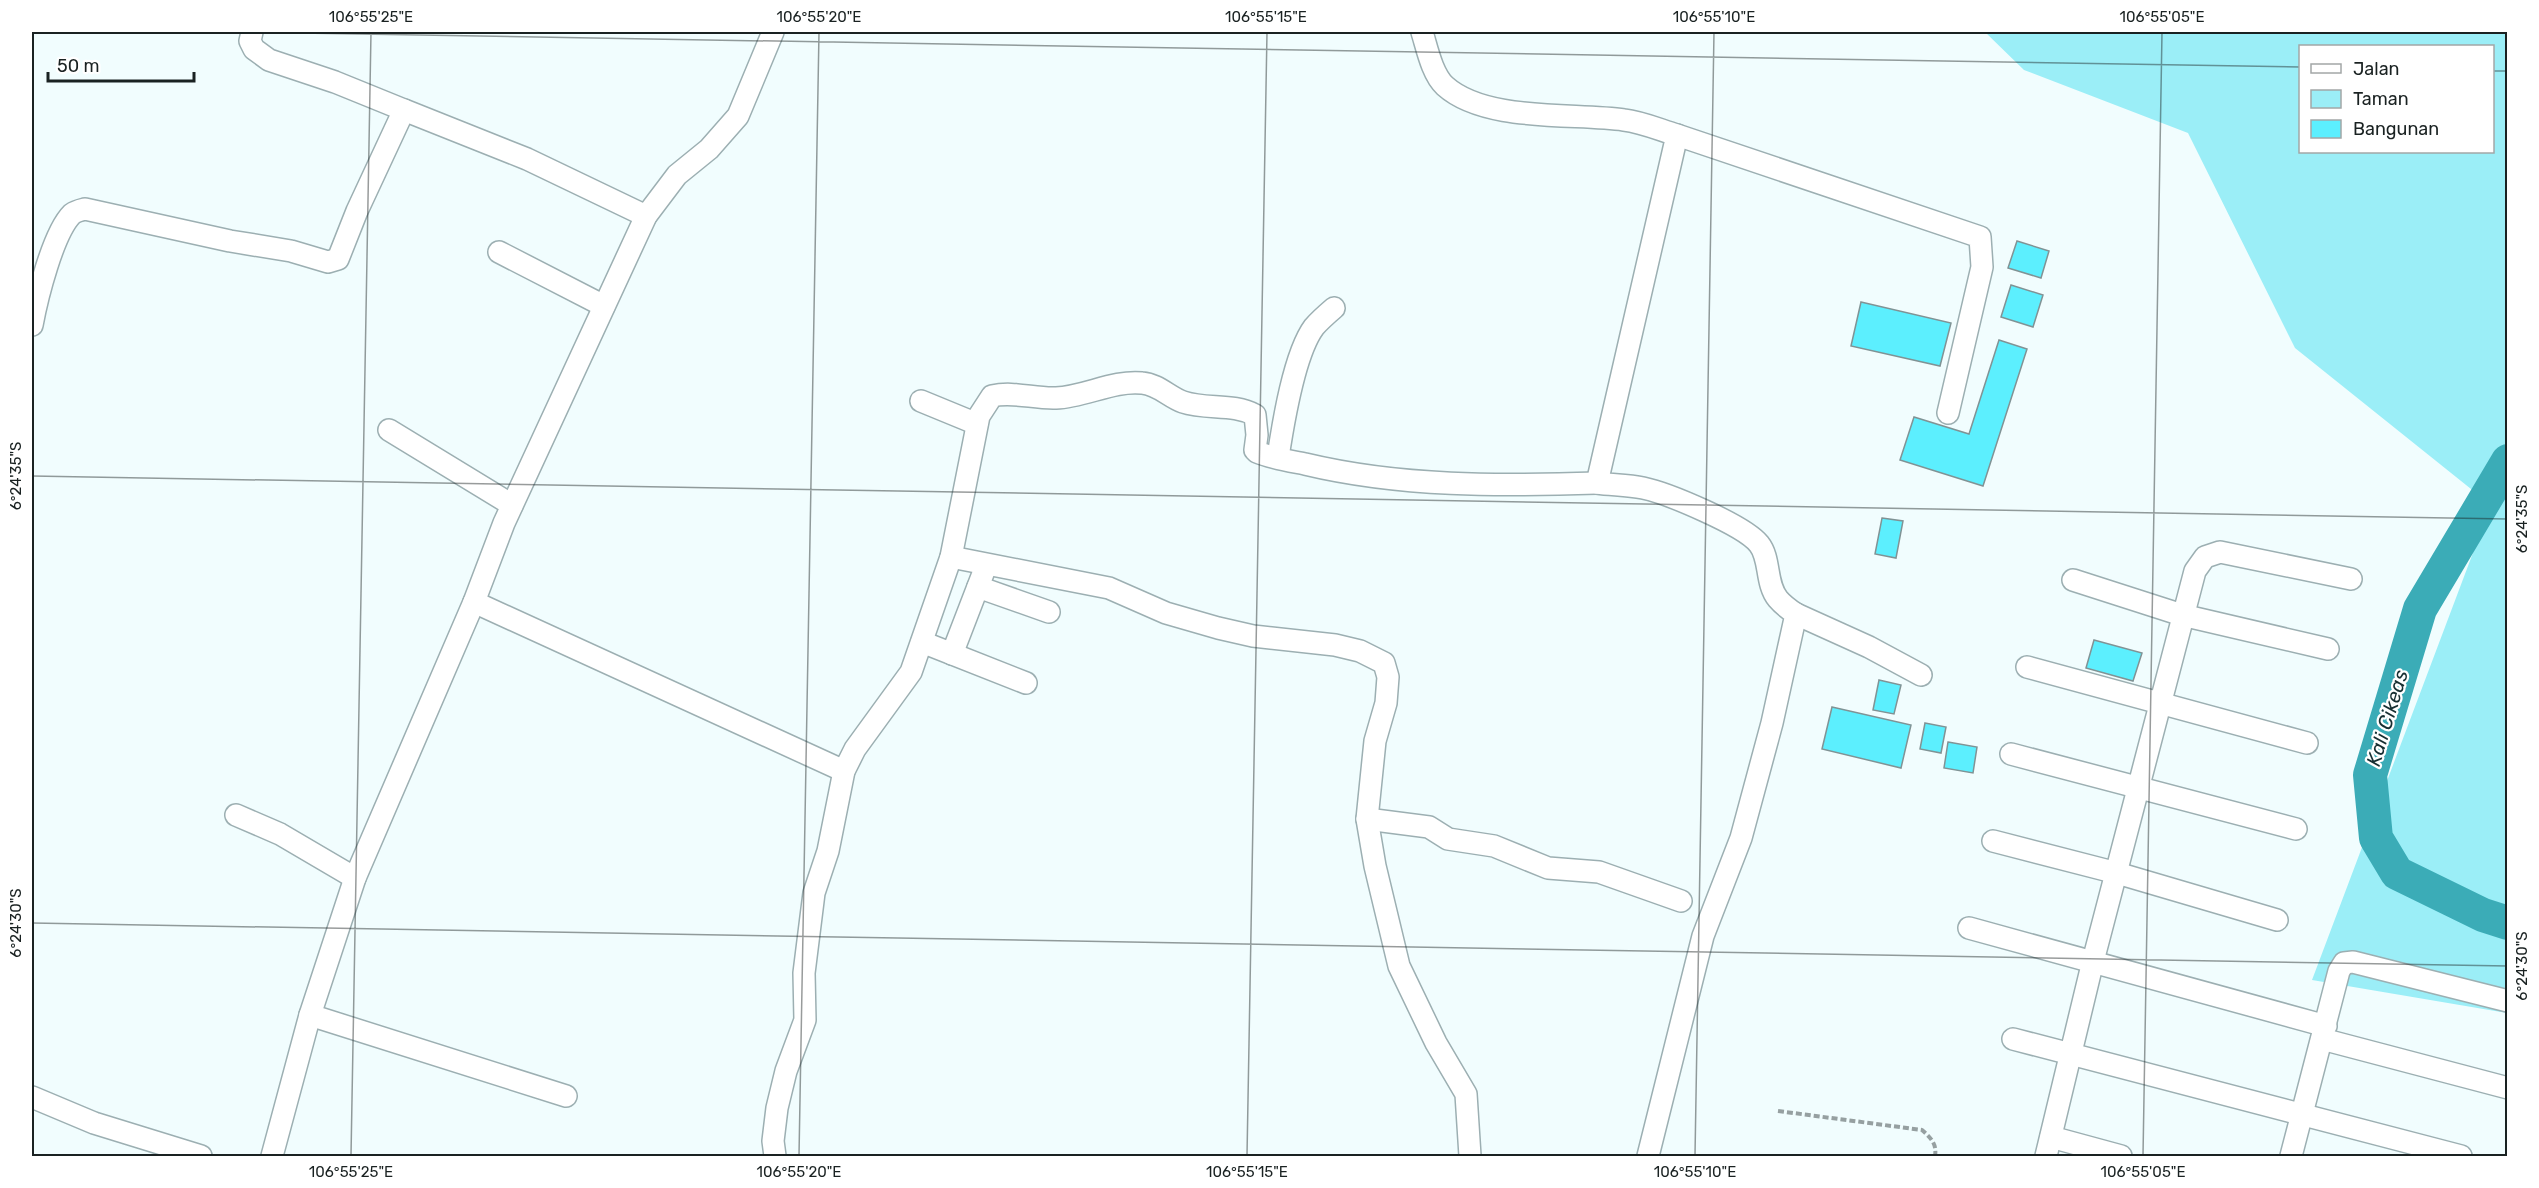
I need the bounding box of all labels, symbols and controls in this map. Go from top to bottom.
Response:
text: 106°55'25"E [329,8,413,26]
text: 106°55'20"E [777,8,861,26]
text: 106°55'15"E [1225,8,1307,26]
text: 106°55'10"E [1673,8,1755,26]
text: 106°55'05"E [2119,8,2205,26]
scale bar [48,45,194,83]
legend [2299,45,2494,153]
text: 50 m [57,55,100,77]
text: Jalan [2353,58,2400,80]
text: Taman [2353,88,2409,110]
text: Bangunan [2353,118,2439,140]
text: 6°24'35"S [7,442,25,510]
text: 6°24'35"S [2513,485,2531,553]
water label: Kali Cikeas [2361,667,2413,769]
text: 6°24'30"S [7,888,25,958]
text: 6°24'30"S [2513,931,2531,1001]
text: 106°55'25"E [309,1163,393,1181]
text: 106°55'20"E [757,1163,841,1181]
text: 106°55'15"E [1206,1163,1288,1181]
text: 106°55'10"E [1654,1163,1736,1181]
text: 106°55'05"E [2100,1163,2186,1181]

